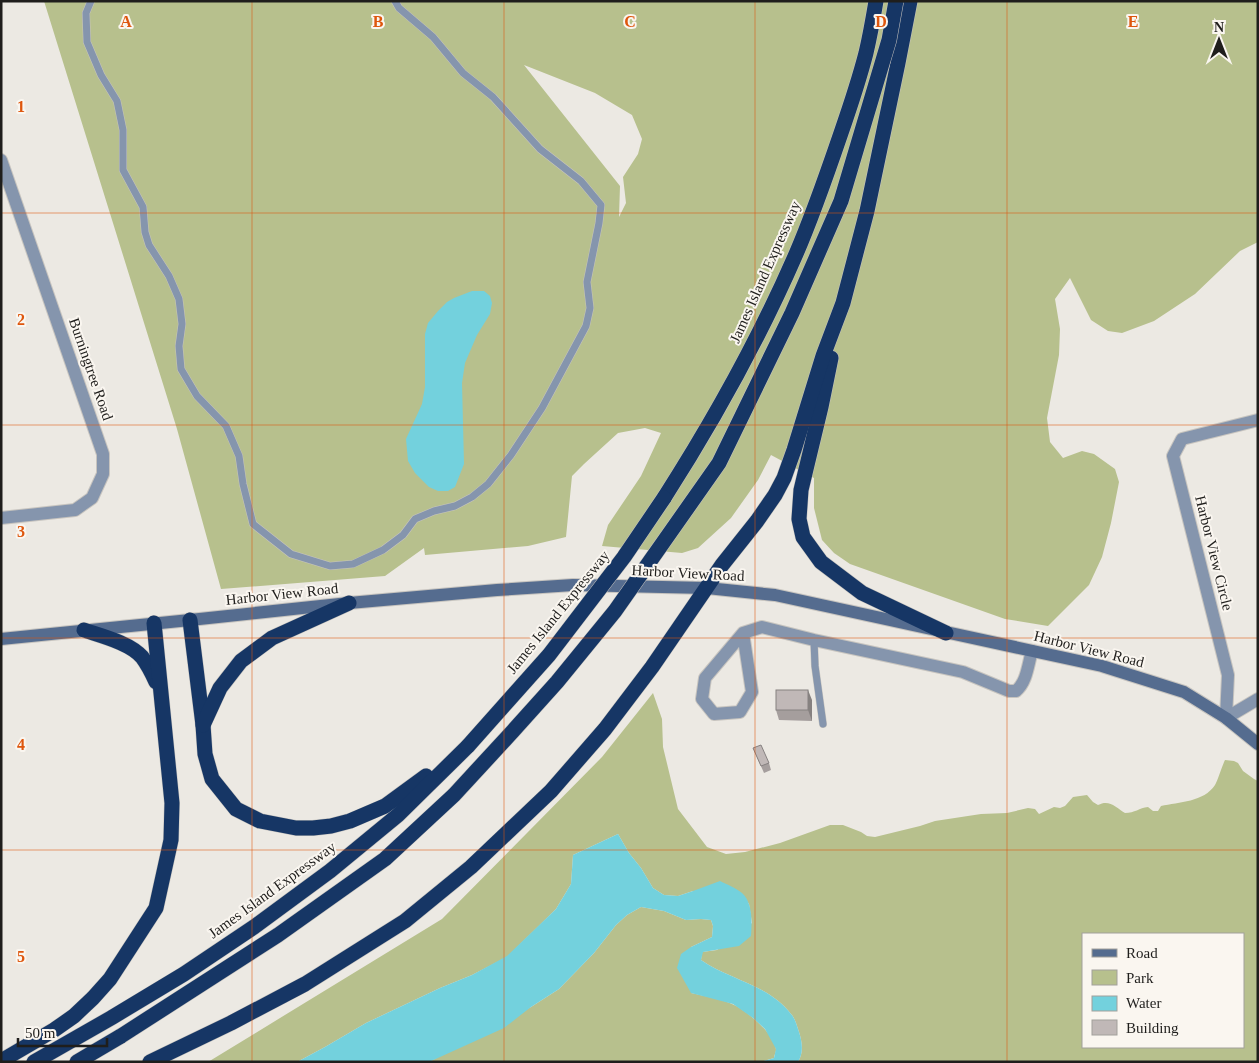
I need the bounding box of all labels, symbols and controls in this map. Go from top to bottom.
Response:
text: A [120,13,132,30]
text: B [373,13,384,30]
text: C [624,13,636,30]
text: D [875,13,887,30]
text: E [1128,13,1138,30]
north arrow [1194,15,1244,65]
text: N [1214,20,1224,35]
text: 1 [17,98,25,115]
street label: James Island Expressway [727,198,804,345]
text: 2 [17,311,25,328]
street label: Burningtree Road [66,316,116,423]
street label: Harbor View Circle [1192,494,1236,612]
text: 3 [17,523,25,540]
street label: James Island Expressway [504,547,613,677]
street label: Harbor View Road [631,562,745,584]
street label: Harbor View Road [225,580,340,608]
street label: Harbor View Road [1032,628,1146,671]
text: 4 [17,736,25,753]
street label: James Island Expressway [205,838,339,942]
legend [1082,933,1244,1048]
text: Road [1126,945,1158,961]
text: 5 [17,948,25,965]
text: Park [1126,970,1154,986]
text: Water [1126,995,1161,1011]
scale bar [18,1016,106,1048]
text: Building [1126,1020,1179,1036]
text: 50 m [25,1025,56,1041]

